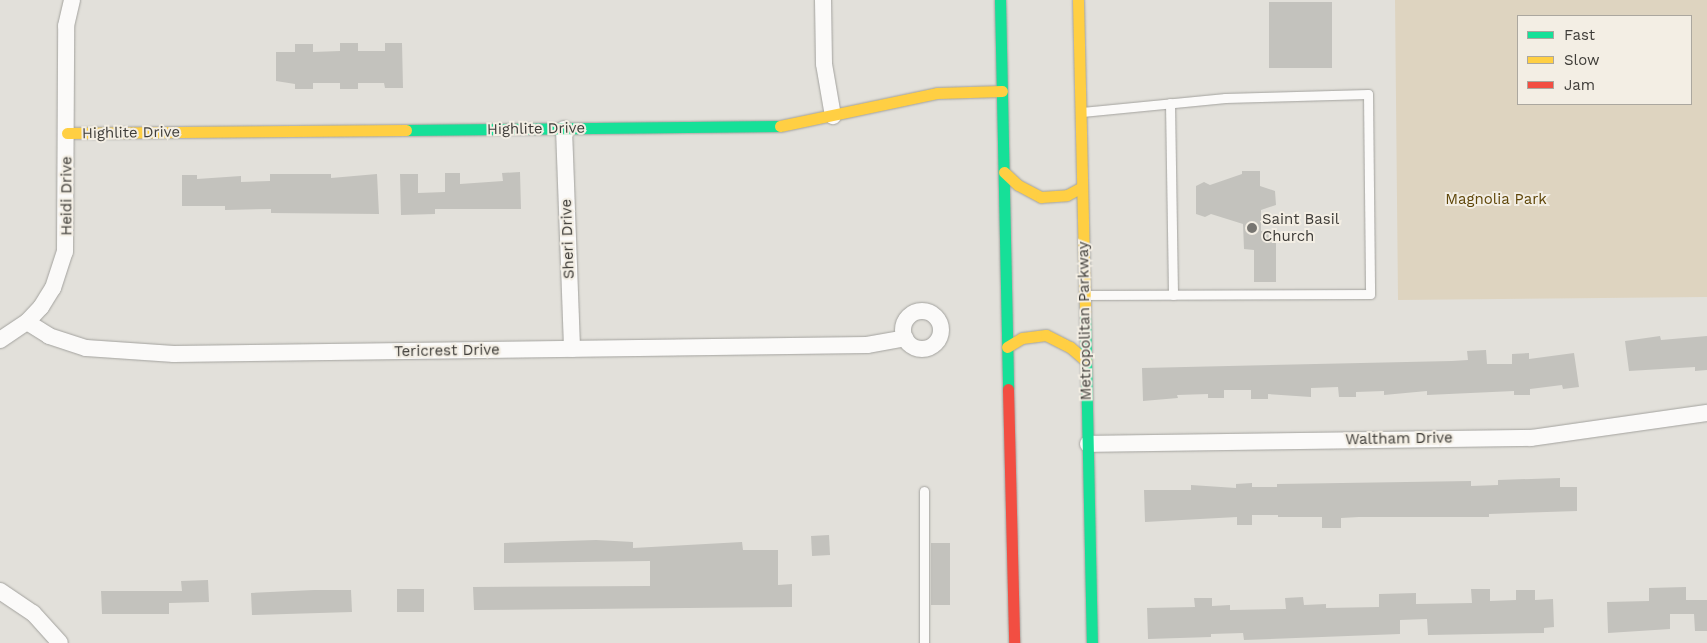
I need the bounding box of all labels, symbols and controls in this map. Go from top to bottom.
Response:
legend [1517,15,1692,105]
text: Fast [1564,26,1595,44]
text: Slow [1564,51,1600,69]
text: Jam [1564,76,1595,94]
street label: Highlite Drive [487,119,585,139]
street label: Highlite Drive [82,123,180,143]
street label: Heidi Drive [58,156,76,236]
park label: Magnolia Park [1445,191,1547,209]
street label: Sheri Drive [558,199,578,279]
place label: Saint Basil Church [1262,210,1339,245]
marker: Saint Basil Church [1246,222,1258,234]
street label: Metropolitan Parkway [1075,241,1095,401]
street label: Tericrest Drive [394,341,500,361]
street label: Waltham Drive [1345,429,1453,449]

